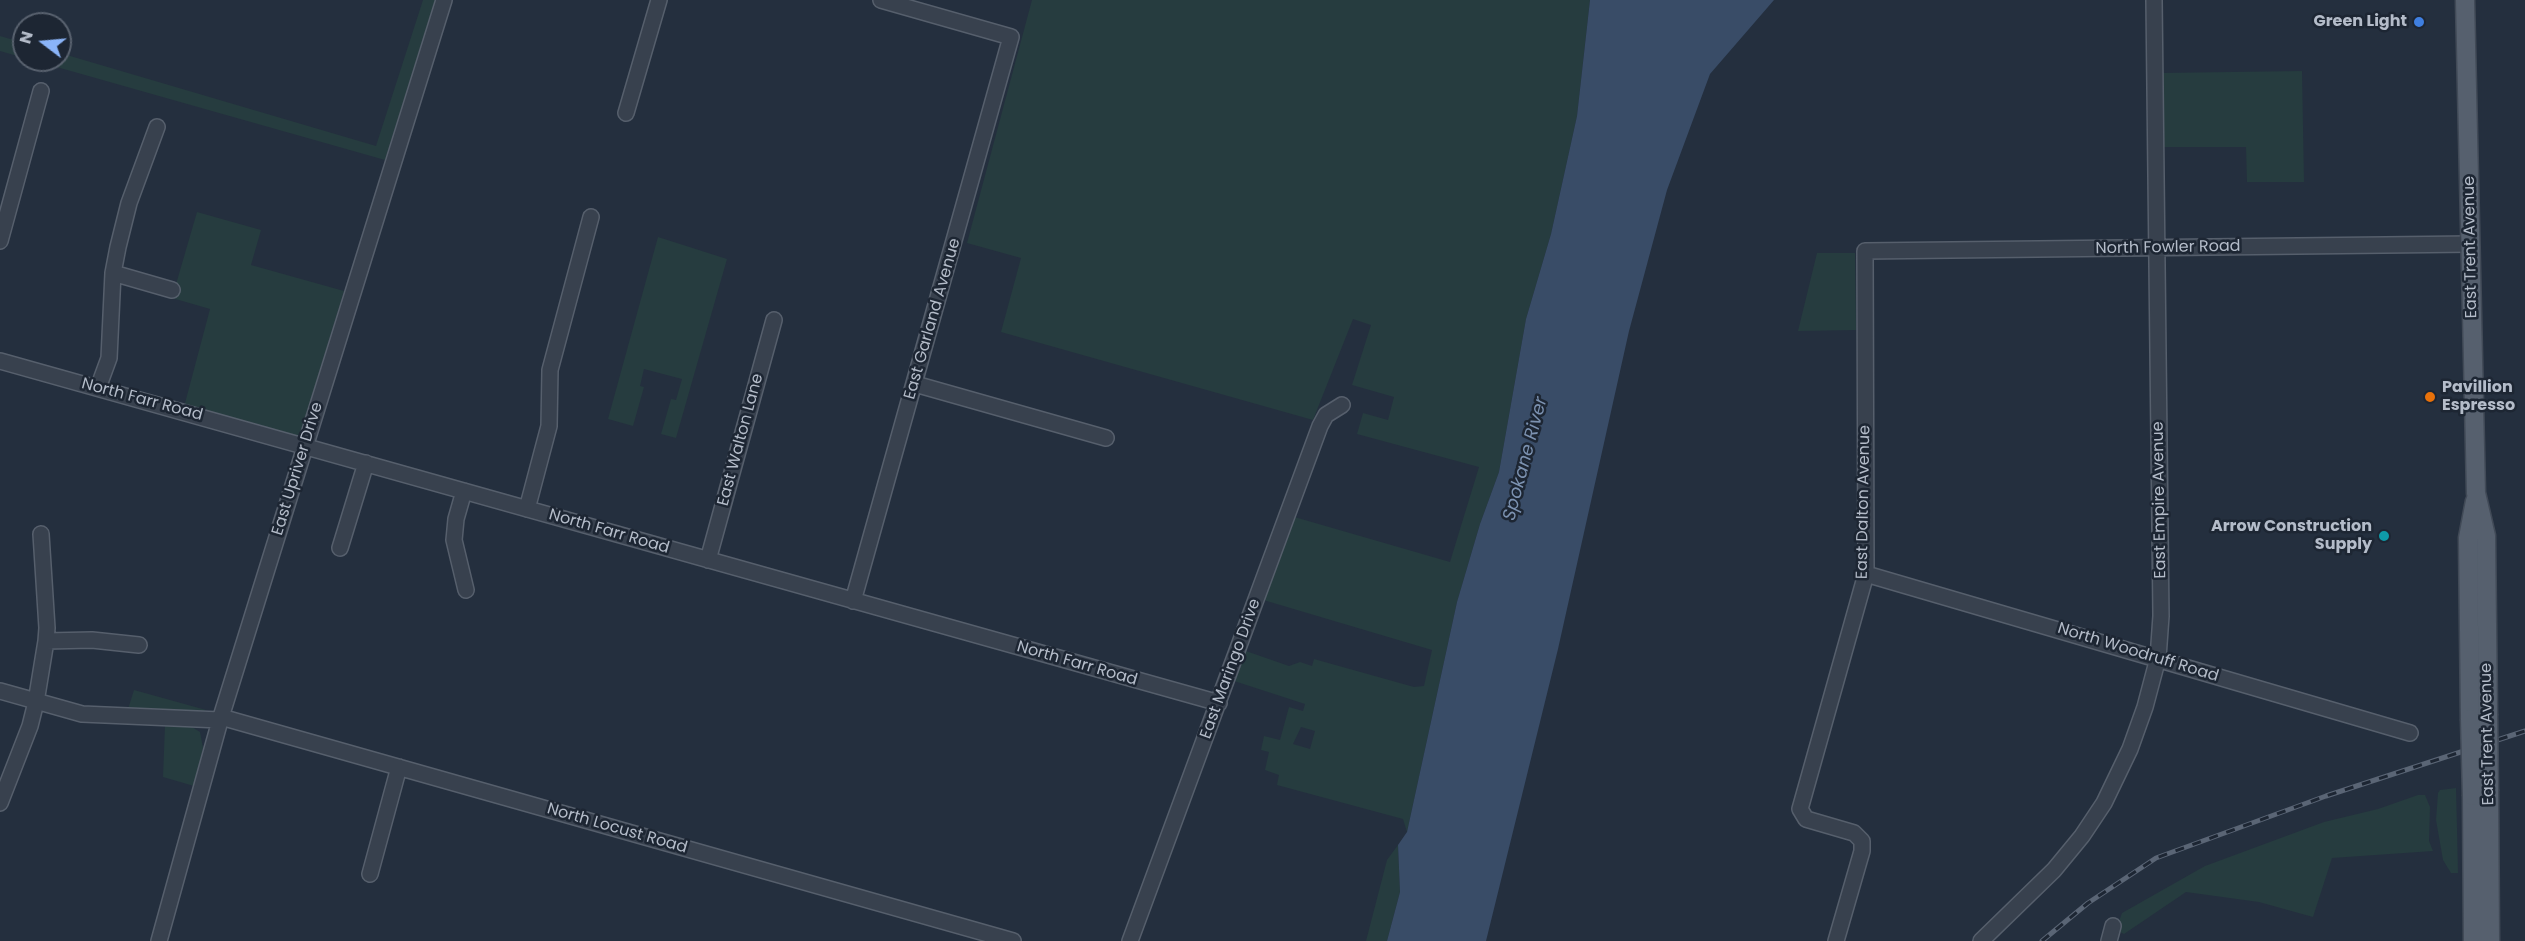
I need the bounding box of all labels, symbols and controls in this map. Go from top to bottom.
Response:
north arrow [12,12,72,72]
place label: Green Light [2314,12,2407,32]
marker: Green Light [2412,15,2426,29]
text: N [13,28,39,46]
street label: East Trent Avenue [2460,176,2482,318]
street label: East Garland Avenue [901,236,965,402]
street label: North Fowler Road [2095,237,2241,259]
street label: East Walton Lane [714,372,768,508]
street label: North Farr Road [79,375,205,425]
place label: Pavillion Espresso [2442,378,2515,416]
marker: Pavillion Espresso [2423,390,2437,404]
water label: Spokane River [1499,395,1553,523]
street label: East Upriver Drive [269,400,327,538]
street label: East Empire Avenue [2149,421,2171,579]
street label: East Dalton Avenue [1853,425,1875,579]
street label: North Farr Road [547,506,671,558]
place label: Arrow Construction Supply [2211,517,2372,555]
marker: Arrow Construction Supply [2377,529,2391,543]
street label: East Maringo Drive [1197,596,1265,742]
street label: North Woodruff Road [2055,619,2221,687]
street label: North Farr Road [1015,638,1139,690]
street label: East Trent Avenue [2477,663,2499,805]
street label: North Locust Road [545,800,689,858]

